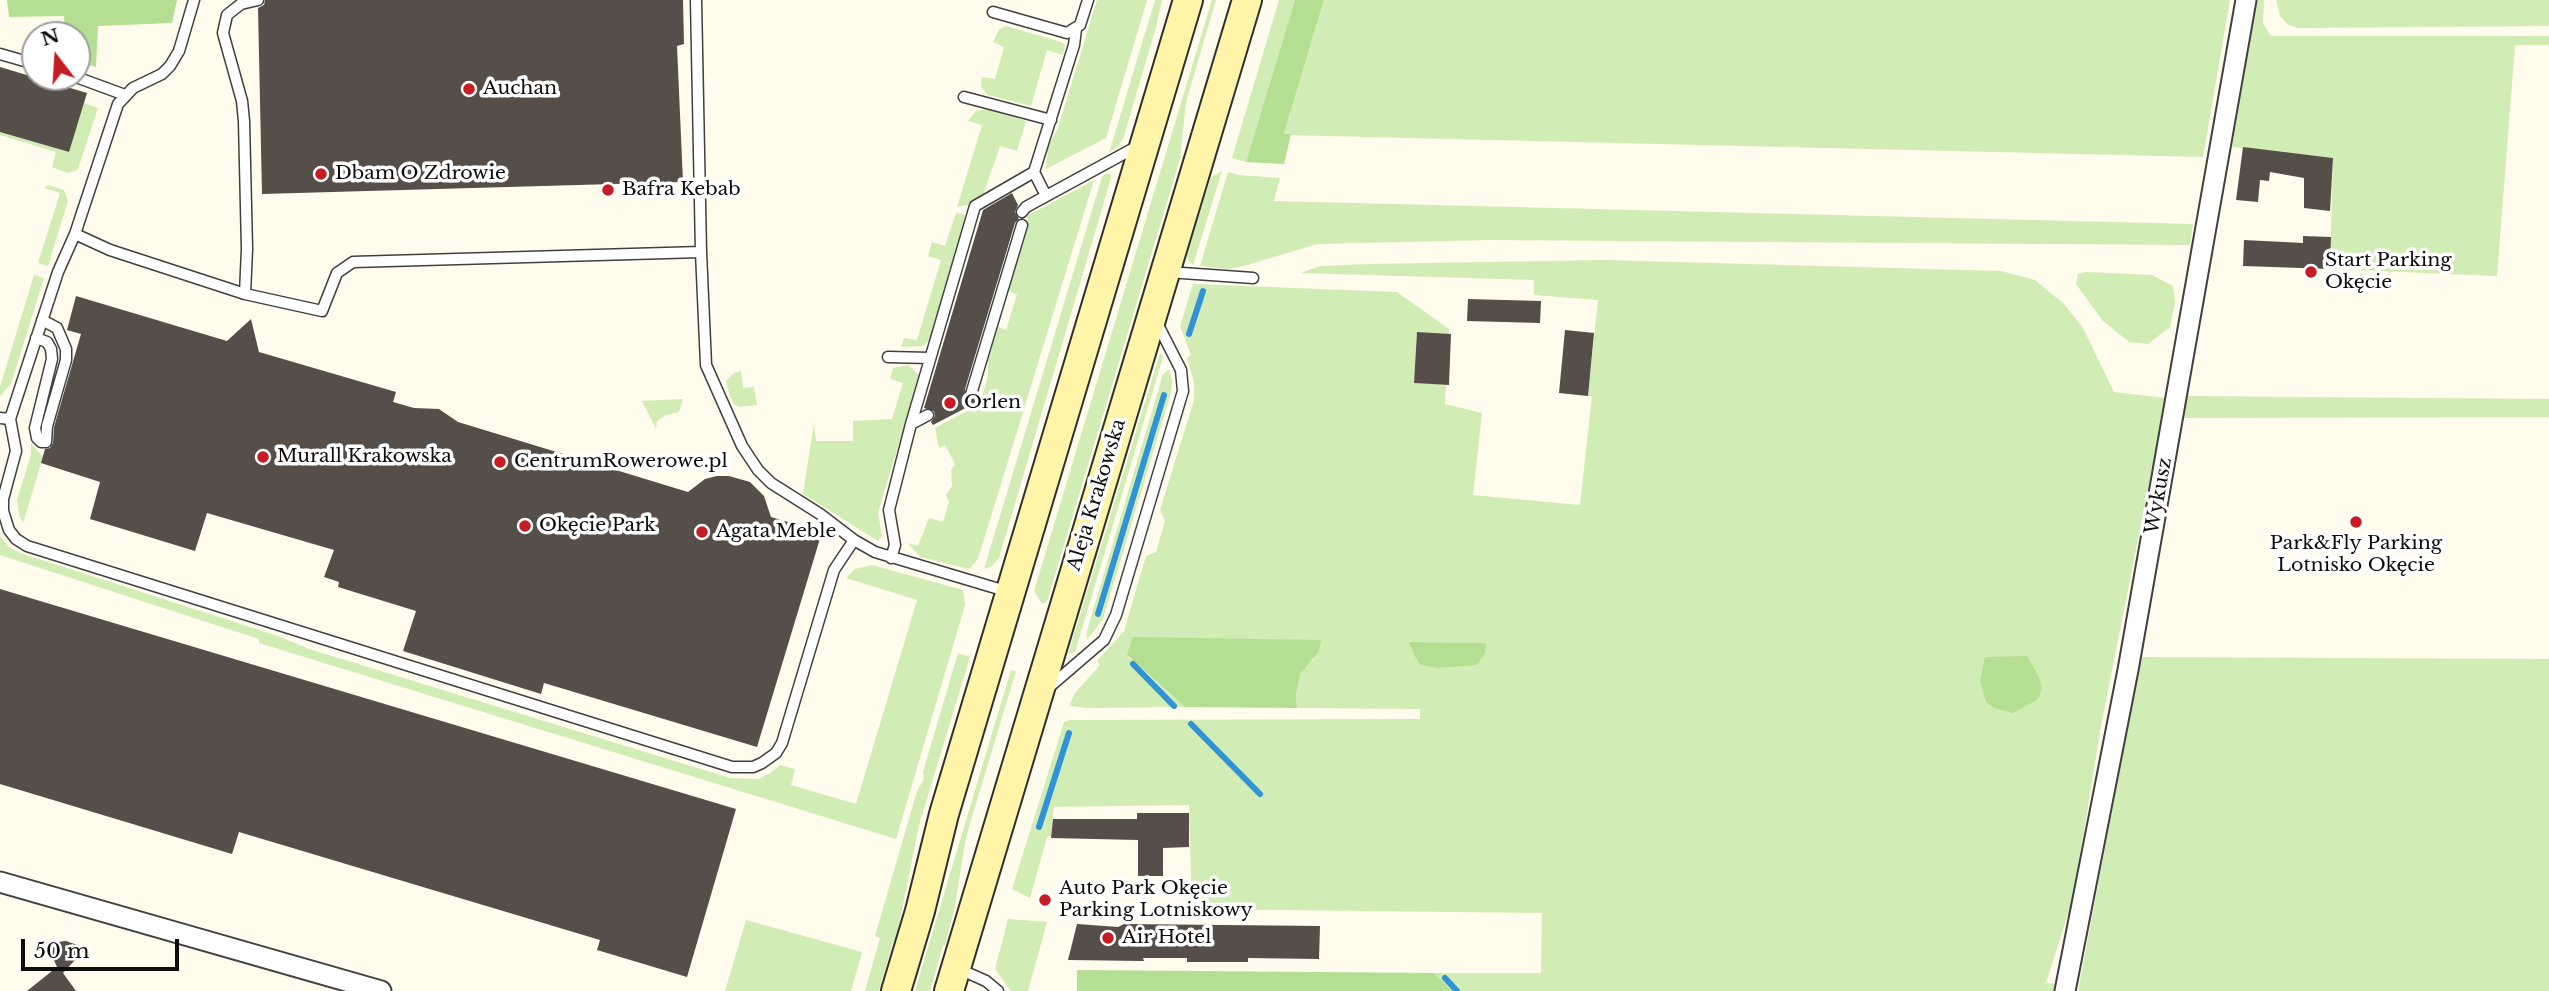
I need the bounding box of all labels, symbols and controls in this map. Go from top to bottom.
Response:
north arrow [21,21,91,91]
text: N [38,24,62,51]
place label: Auchan [483,78,557,100]
marker: Auchan [461,81,477,97]
place label: Dbam O Zdrowie [335,163,506,185]
marker: Dbam O Zdrowie [313,166,329,182]
place label: Bafra Kebab [622,179,741,201]
marker: Bafra Kebab [600,182,616,198]
place label: Start Parking Okęcie [2325,250,2452,294]
marker: Start Parking Okęcie [2303,264,2319,280]
place label: Orlen [964,392,1021,414]
marker: Orlen [942,395,958,411]
street label: Aleja Krakowska [1063,416,1131,574]
place label: Murall Krakowska [277,446,452,468]
marker: Murall Krakowska [255,449,271,465]
place label: CentrumRowerowe.pl [514,451,728,473]
marker: CentrumRowerowe.pl [492,454,508,470]
street label: Wykusz [2141,456,2177,536]
marker: Park&Fly Parking Lotnisko Okęcie [2348,514,2364,530]
place label: Okęcie Park [539,515,656,537]
marker: Okęcie Park [517,518,533,534]
place label: Agata Meble [716,521,836,543]
marker: Agata Meble [694,524,710,540]
place label: Park&Fly Parking Lotnisko Okęcie [2270,533,2442,577]
place label: Auto Park Okęcie Parking Lotniskowy [1059,878,1253,922]
marker: Auto Park Okęcie Parking Lotniskowy [1037,892,1053,908]
scale bar [24,925,182,969]
place label: Air Hotel [1122,927,1211,949]
marker: Air Hotel [1100,930,1116,946]
text: 50 m [34,938,89,964]

